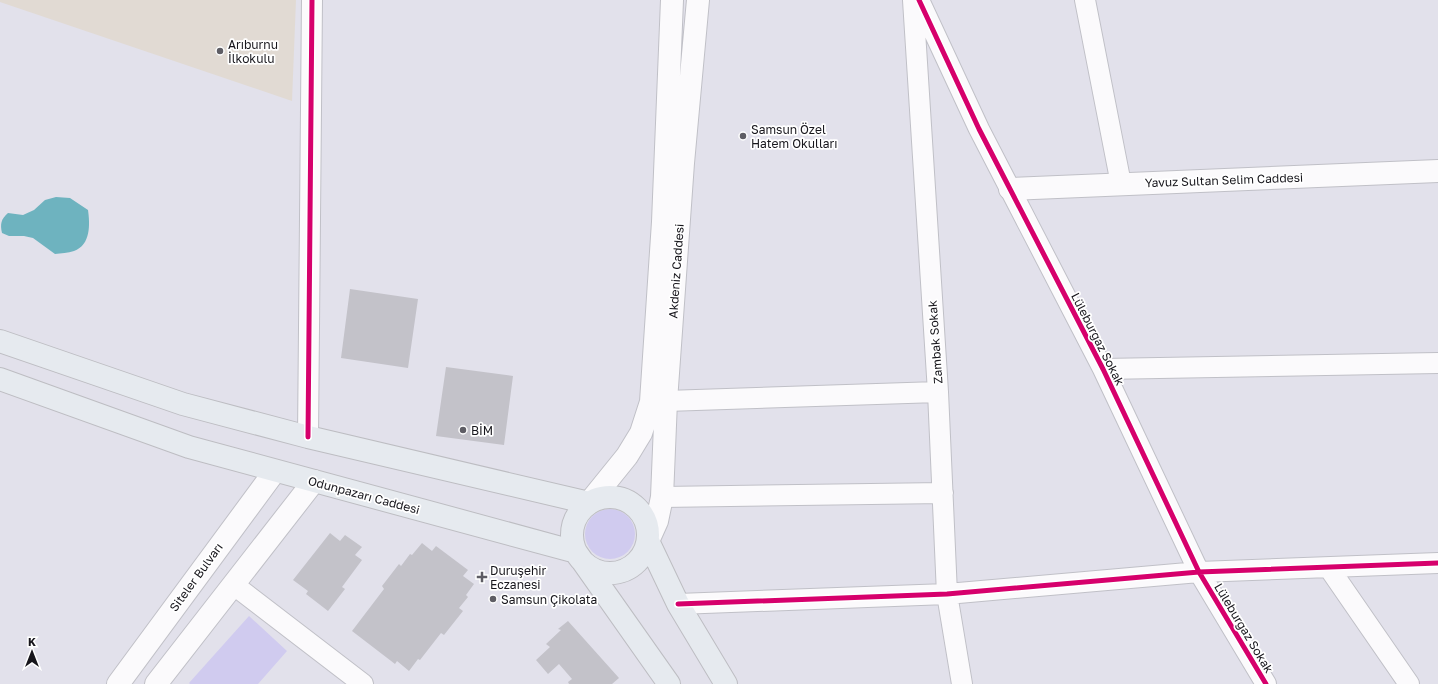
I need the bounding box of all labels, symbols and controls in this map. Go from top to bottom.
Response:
place label: Arıburnu İlkokulu [228,37,278,66]
marker: Arıburnu İlkokulu [215,46,225,56]
place label: Samsun Özel Hatem Okulları [751,122,837,151]
marker: Samsun Özel Hatem Okulları [738,131,748,141]
street label: Yavuz Sultan Selim Caddesi [1145,170,1303,190]
street label: Akdeniz Caddesi [665,223,687,319]
street label: Lüleburgaz Sokak [1068,290,1128,388]
street label: Zambak Sokak [925,300,945,384]
place label: BİM [471,423,493,438]
marker: BİM [458,425,468,435]
street label: Odunpazarı Caddesi [306,473,422,517]
street label: Siteler Bulvarı [166,540,226,614]
place label: Duruşehir Eczanesi [490,563,547,592]
marker: Duruşehir Eczanesi [477,572,487,582]
street label: Lüleburgaz Sokak [1211,580,1277,676]
place label: Samsun Çikolata [501,592,597,607]
marker: Samsun Çikolata [488,594,498,604]
north arrow [12,632,52,672]
text: K [28,635,36,648]

